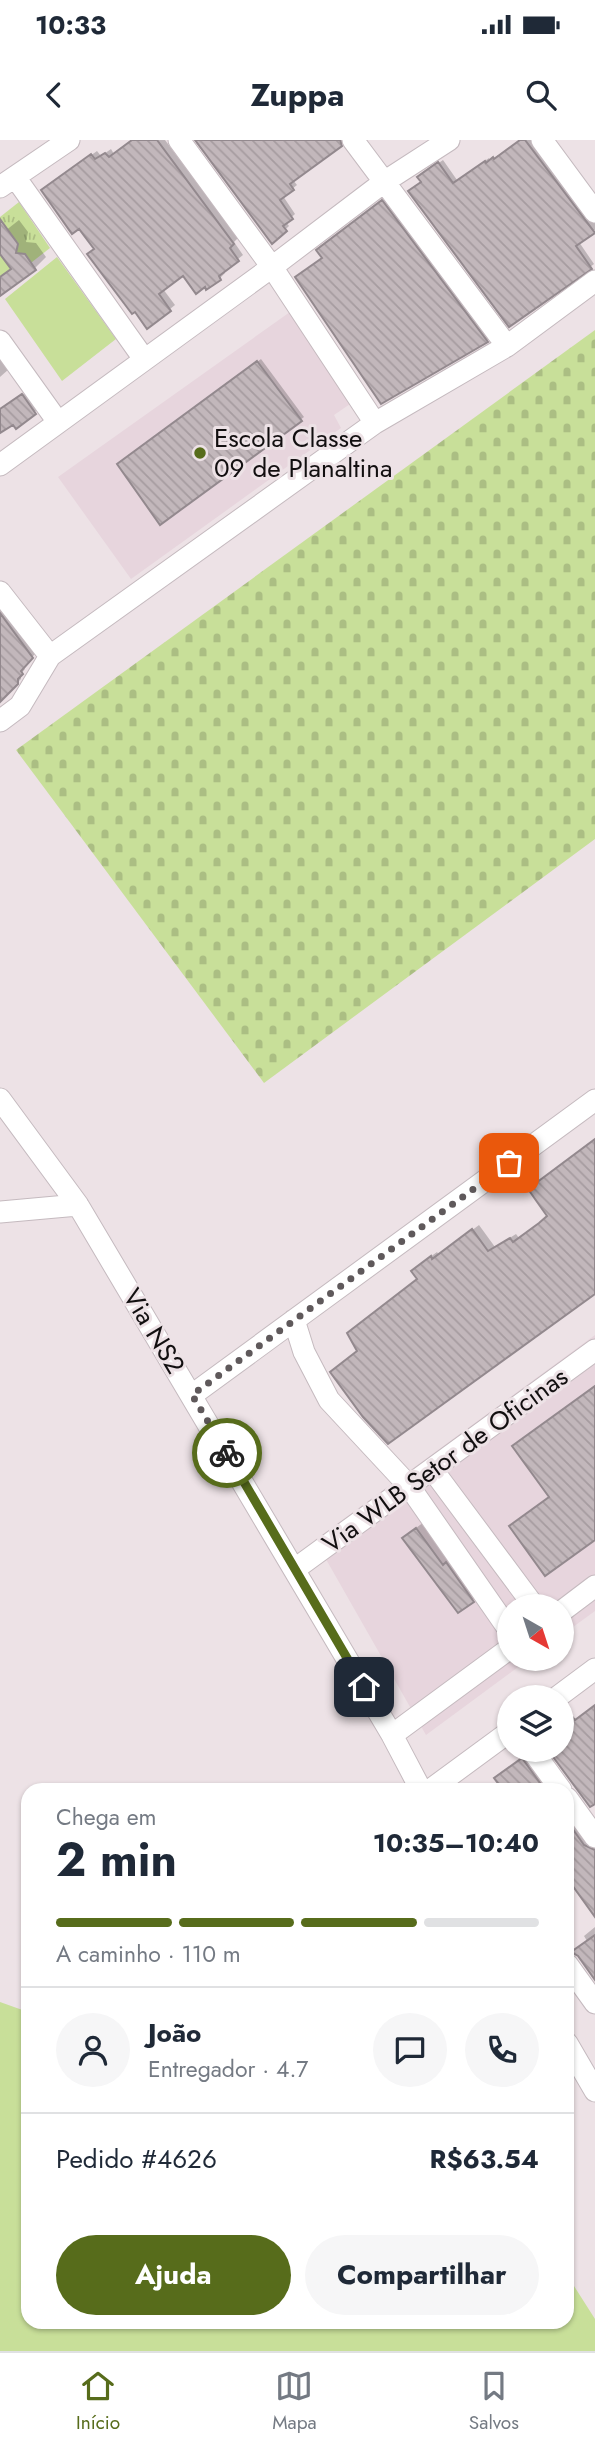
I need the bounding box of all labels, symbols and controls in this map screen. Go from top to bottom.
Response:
text: 10:33 [35,6,106,44]
text: Zuppa [250,72,345,118]
icon: back [35,76,73,114]
icon: search [522,76,560,114]
place label: Escola Classe 09 de Planaltina [214,419,392,487]
marker: Escola Classe 09 de Planaltina [192,445,208,461]
pin [479,1133,539,1193]
icon: bag [490,1144,528,1182]
street label: Via NS2 [114,1281,194,1381]
street label: Via WLB Setor de Oficinas [314,1358,576,1562]
courier [192,1418,262,1488]
icon: bike [208,1434,246,1472]
north arrow [497,1594,574,1671]
map controls [497,1594,574,1762]
pin [334,1657,394,1717]
icon: home [345,1668,383,1706]
button: layers [497,1685,574,1762]
text: Chega em [56,1800,157,1834]
text: 10:35–10:40 [373,1824,539,1862]
text: 2 min [56,1827,177,1893]
text: A caminho · 110 m [56,1937,241,1971]
button: person [56,2013,130,2087]
button: chat [373,2013,447,2087]
button: phone [465,2013,539,2087]
text: João [148,2014,201,2052]
text: Entregador · 4.7 [148,2052,308,2086]
text: Pedido #4626 [56,2140,217,2178]
text: R$63.54 [430,2140,539,2178]
button: Ajuda [56,2235,291,2315]
button: Compartilhar [305,2235,539,2315]
tab: Início [76,2367,120,2436]
tab: Mapa [272,2367,317,2436]
tab: Salvos [469,2367,519,2436]

